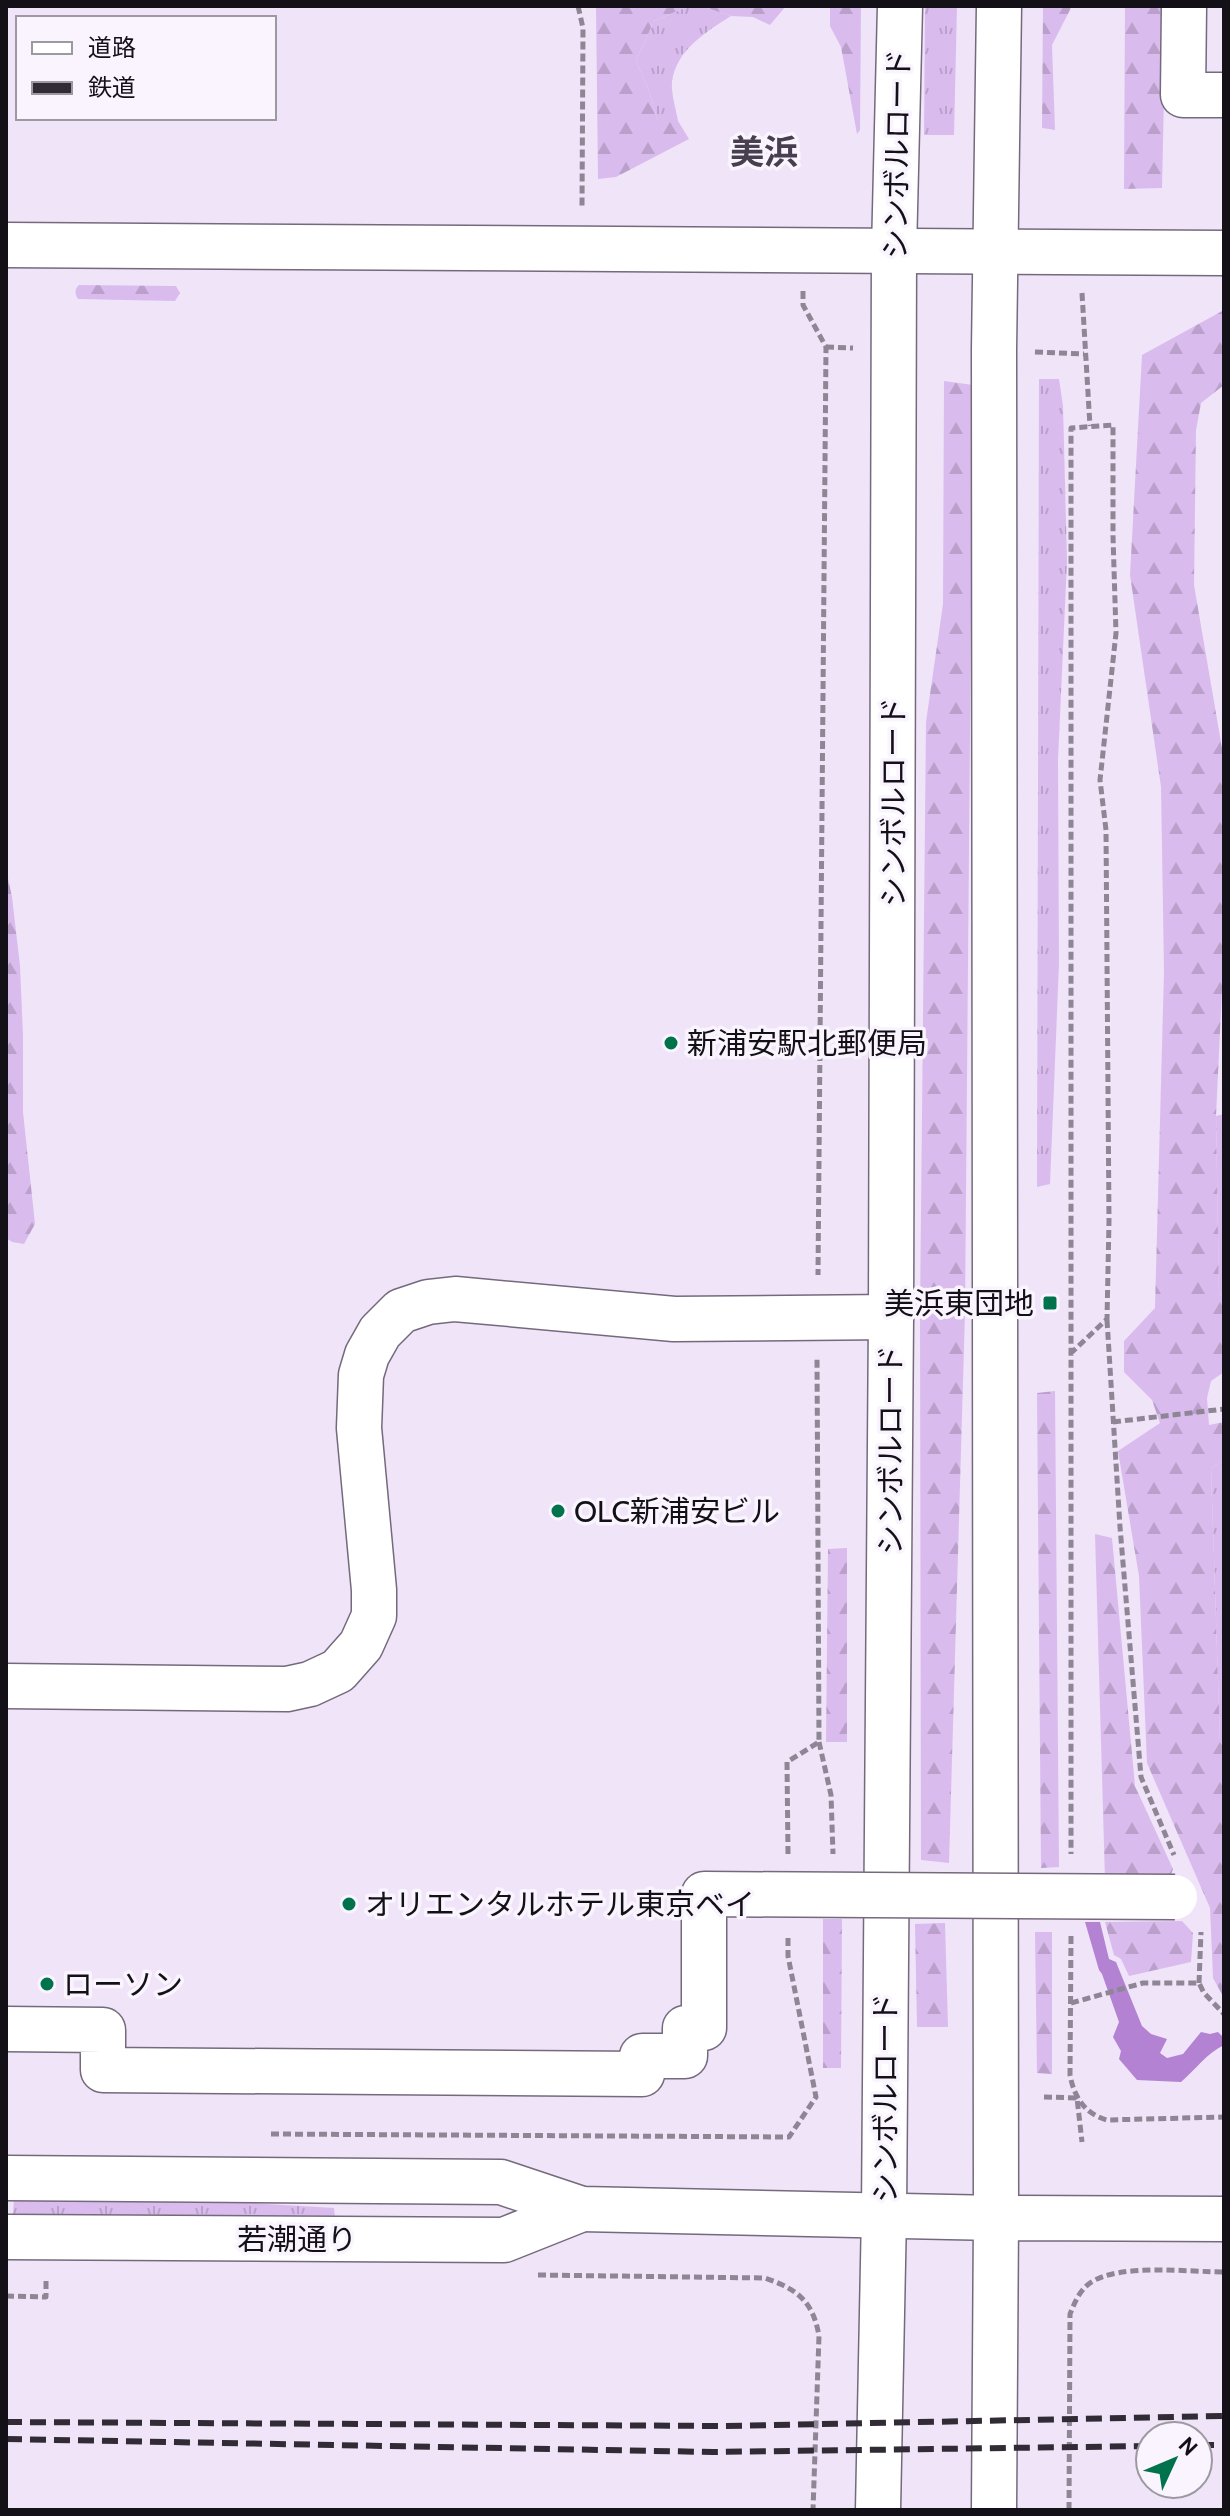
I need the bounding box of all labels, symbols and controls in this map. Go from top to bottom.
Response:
legend [16,16,276,120]
text: 道路 [88,33,136,62]
street label: シンボルロード [877,49,917,259]
text: 鉄道 [88,73,136,102]
district label: 美浜 [730,131,798,173]
street label: シンボルロード [875,697,912,907]
place label: 新浦安駅北郵便局 [687,1025,927,1062]
marker: 新浦安駅北郵便局 [662,1034,680,1052]
place label: 美浜東団地 [884,1285,1034,1322]
marker: 美浜東団地 [1041,1294,1059,1312]
street label: シンボルロード [872,1345,909,1555]
place label: OLC新浦安ビル [574,1493,780,1530]
marker: OLC新浦安ビル [549,1502,567,1520]
place label: オリエンタルホテル東京ベイ [365,1886,755,1923]
marker: オリエンタルホテル東京ベイ [340,1895,358,1913]
place label: ローソン [63,1966,183,2003]
marker: ローソン [38,1975,56,1993]
street label: シンボルロード [867,1993,904,2203]
street label: 若潮通り [237,2221,357,2258]
north arrow [1134,2420,1214,2500]
text: N [1173,2431,1203,2461]

